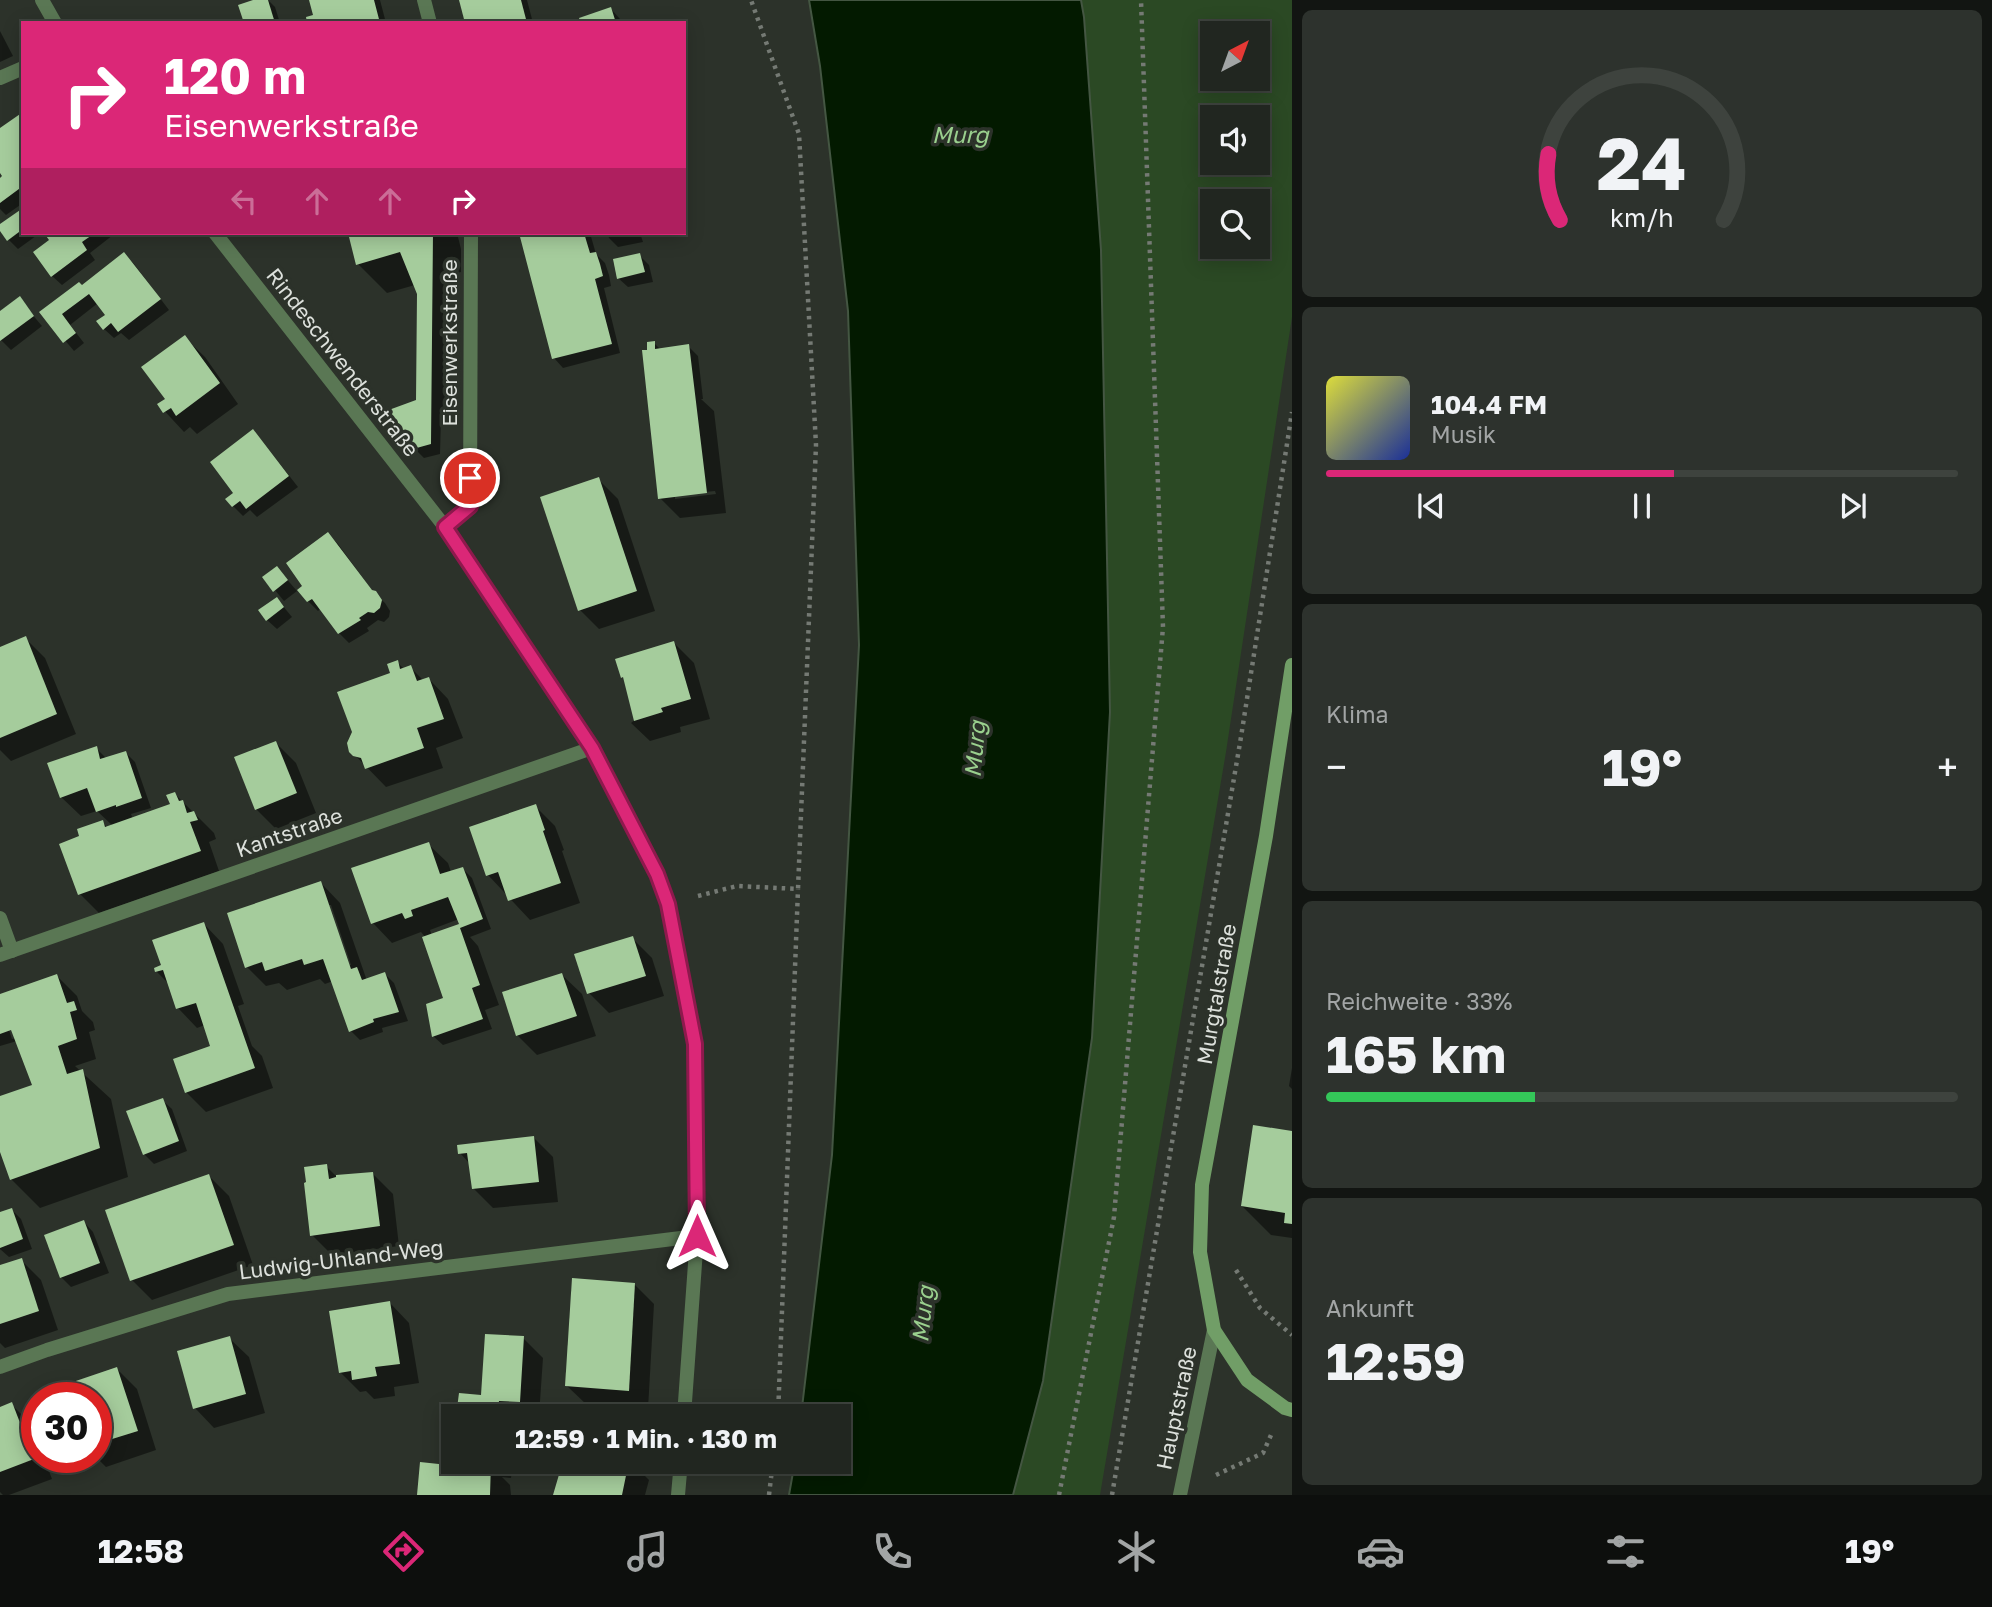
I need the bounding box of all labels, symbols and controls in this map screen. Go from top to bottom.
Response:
north arrow [1200,21,1270,91]
map controls [1200,21,1270,259]
text: 120 m [164,46,306,105]
icon: right [49,49,140,140]
button: sound [1200,105,1270,175]
text: Eisenwerkstraße [164,106,419,144]
text: 24 [1597,119,1687,206]
water label: Murg [932,120,990,148]
icon: left [225,182,263,220]
icon: ahead [298,182,336,220]
icon: ahead [371,182,409,220]
icon: right [444,182,482,220]
button: search [1200,189,1270,259]
text: km/h [1610,201,1674,232]
street label: Eisenwerkstraße [436,259,462,427]
street label: Rindeschwenderstraße [261,263,425,461]
text: 104.4 FM [1431,389,1547,420]
text: Musik [1431,420,1496,448]
pin [440,448,500,508]
icon: arrive [451,459,489,497]
icon: previous [1412,487,1450,525]
icon: pause [1623,487,1661,525]
icon: next [1834,487,1872,525]
text: Klima [1326,700,1389,728]
water label: Murg [958,718,991,778]
text: 19° [1602,735,1682,797]
text: − [1326,744,1347,789]
text: + [1937,744,1958,789]
street label: Kantstraße [232,802,346,862]
street label: Murgtalstraße [1191,922,1241,1066]
text: Reichweite · 33% [1326,987,1512,1015]
text: 165 km [1326,1022,1506,1084]
position arrow [660,1199,734,1273]
street label: Ludwig-Uhland-Weg [237,1234,445,1284]
water label: Murg [905,1283,939,1344]
text: Ankunft [1326,1294,1414,1322]
text: 12:59 [1326,1329,1466,1391]
street label: Hauptstraße [1150,1344,1202,1472]
speed limit sign: 30 [21,1382,112,1473]
text: 12:59 · 1 Min. · 130 m [515,1423,777,1454]
icon: directions [379,1527,428,1576]
icon: music [623,1527,672,1576]
icon: phone [868,1527,917,1576]
icon: climate [1112,1527,1161,1576]
icon: car [1356,1527,1405,1576]
icon: filters [1601,1527,1650,1576]
text: 12:58 [98,1532,184,1570]
text: 19° [1845,1532,1894,1570]

